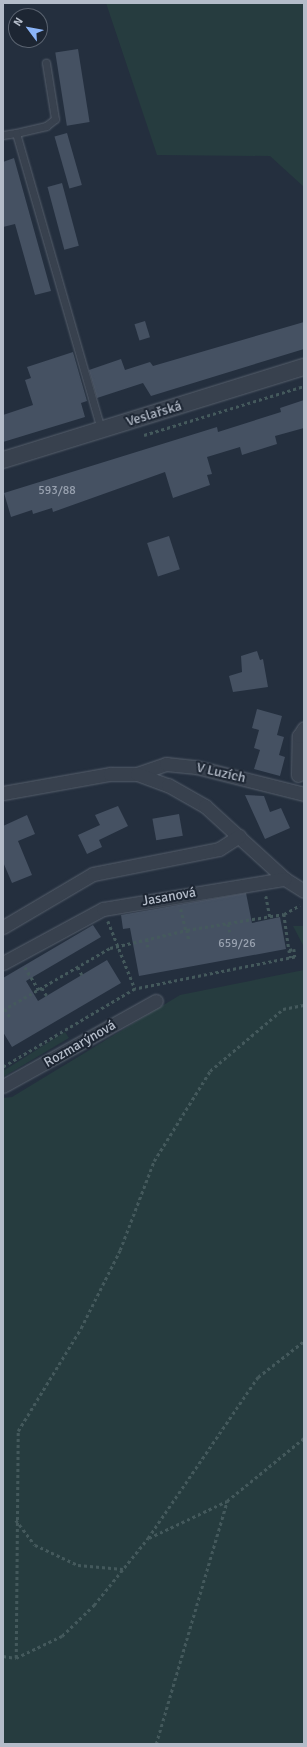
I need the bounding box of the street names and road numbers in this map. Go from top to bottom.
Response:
street label: Veslařská [124,398,184,430]
street label: V Luzích [195,759,247,787]
street label: Jasanová [141,884,197,910]
street label: Rozmarýnová [41,1017,119,1071]

